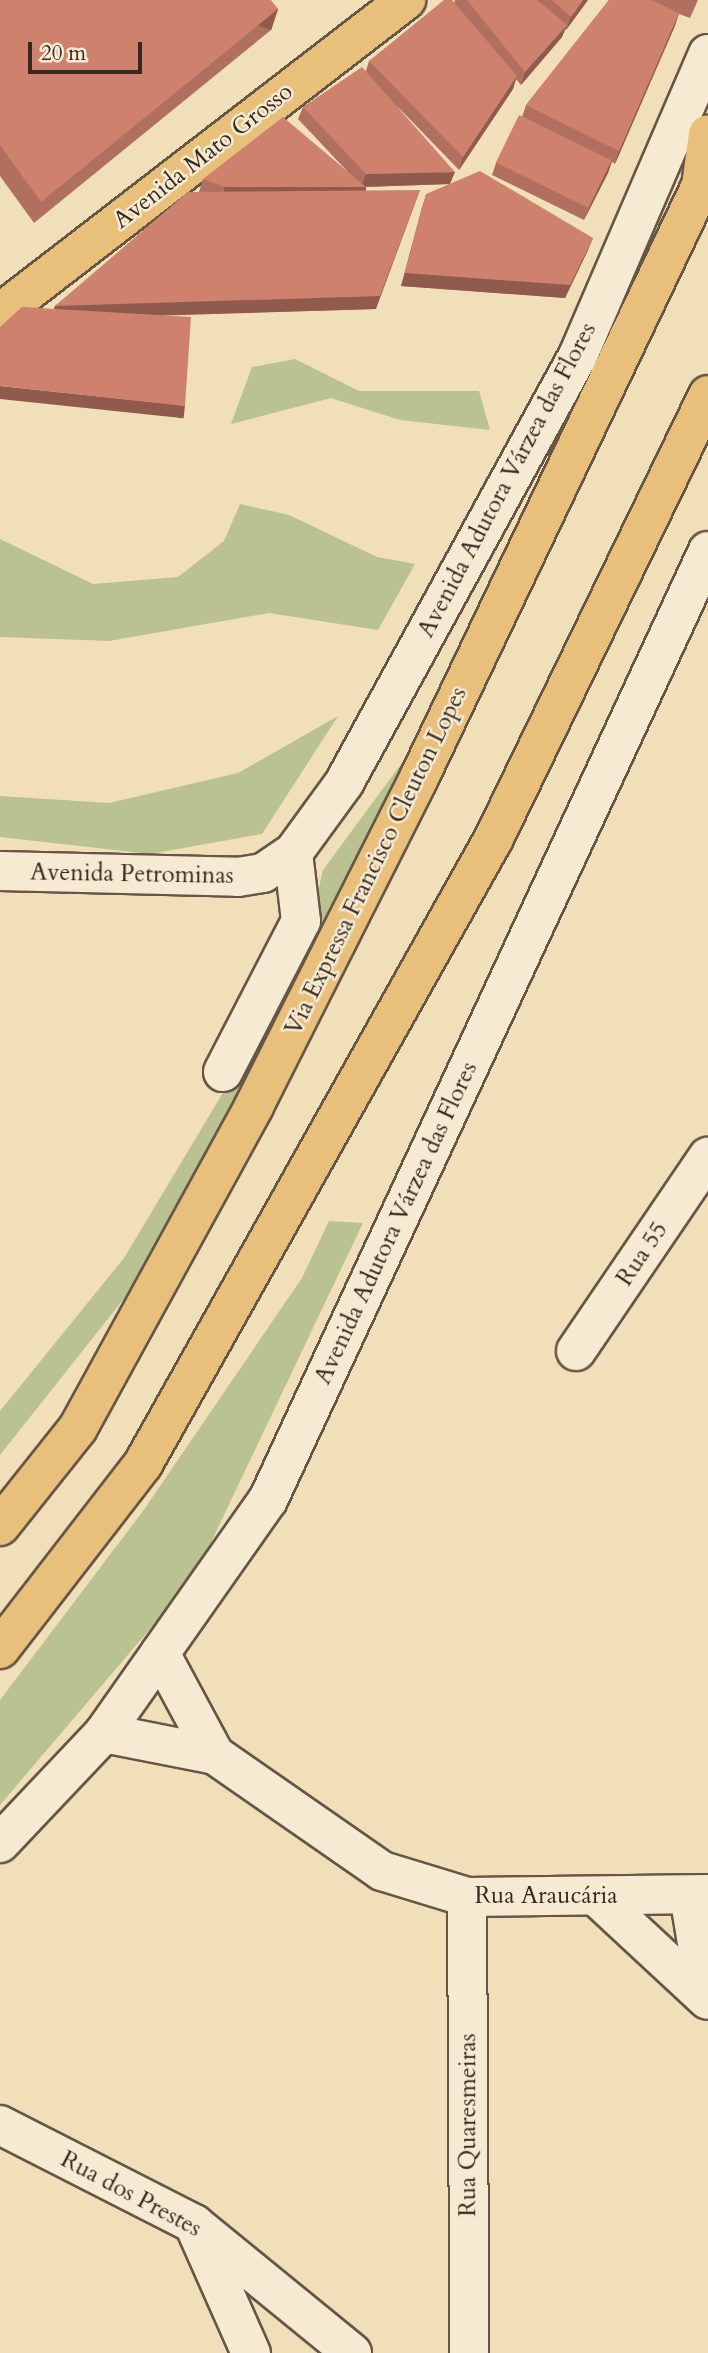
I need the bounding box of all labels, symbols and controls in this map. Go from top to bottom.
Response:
scale bar [32,28,145,72]
text: 20 m [41,39,86,68]
street label: Avenida Mato Grosso [108,77,298,235]
street label: Avenida Adutora Várzea das Flores [412,318,602,642]
street label: Via Expressa Francisco Cleuton Lopes [279,682,473,1040]
street label: Avenida Petrominas [30,858,234,890]
street label: Avenida Adutora Várzea das Flores [308,1057,484,1389]
street label: Rua 55 [610,1216,674,1292]
street label: Rua Araucária [474,1882,618,1910]
street label: Rua Quaresmeiras [454,2033,482,2217]
street label: Rua dos Prestes [56,2145,206,2243]

